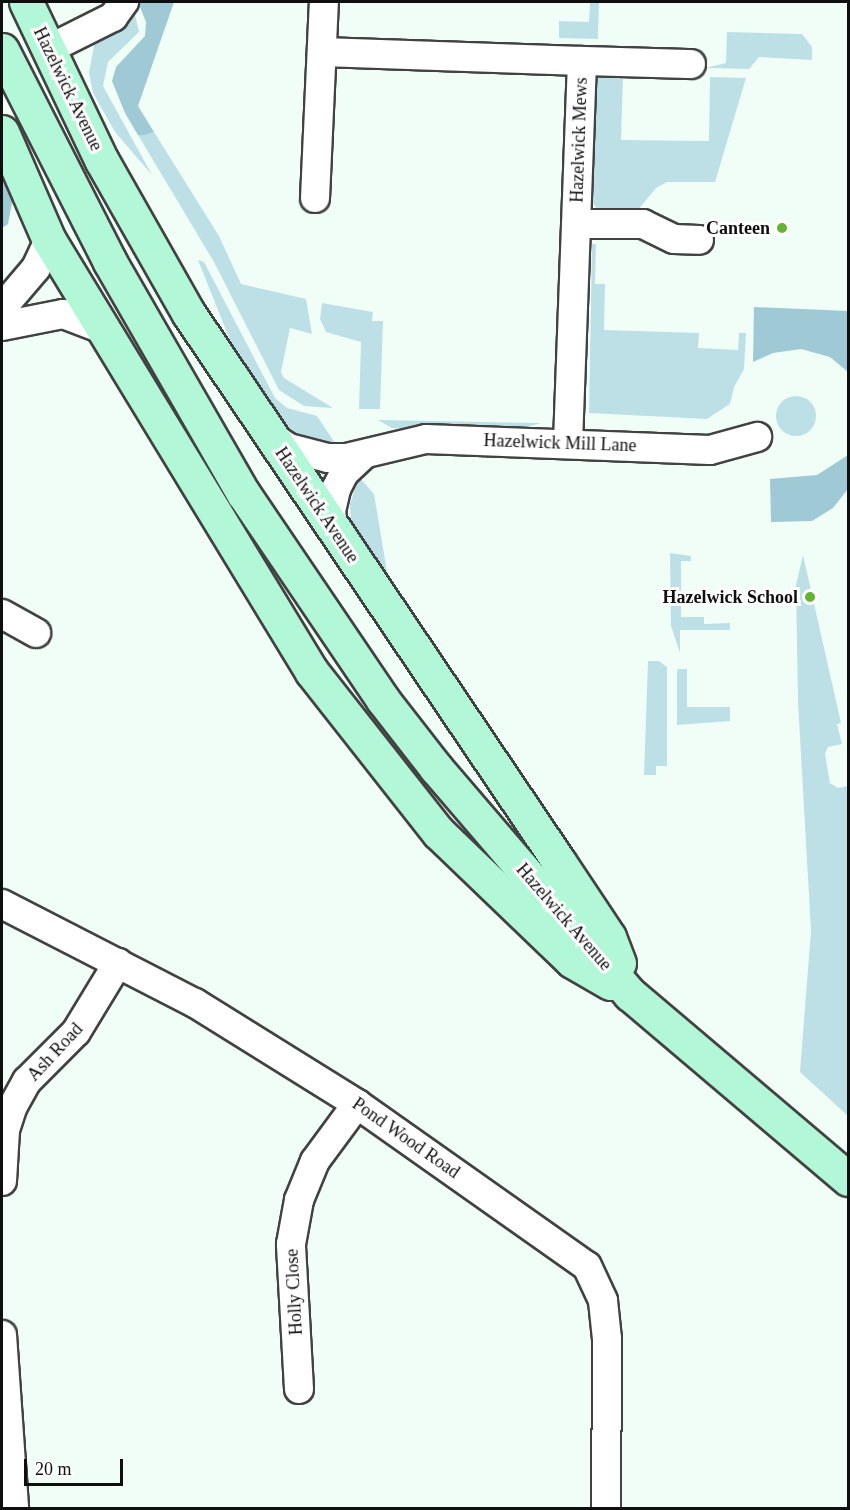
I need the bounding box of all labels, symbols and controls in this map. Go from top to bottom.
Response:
street label: Hazelwick Avenue [28,23,108,155]
street label: Hazelwick Mews [566,77,592,203]
place label: Canteen [706,217,770,239]
marker: Canteen [775,221,789,235]
street label: Hazelwick Mill Lane [483,430,637,456]
street label: Hazelwick Avenue [270,443,364,567]
place label: Hazelwick School [663,586,798,608]
marker: Hazelwick School [803,590,817,604]
street label: Hazelwick Avenue [511,859,617,975]
street label: Ash Road [23,1018,87,1086]
street label: Pond Wood Road [348,1093,464,1183]
street label: Holly Close [281,1248,307,1336]
scale bar [27,1447,126,1485]
text: 20 m [35,1459,72,1479]

